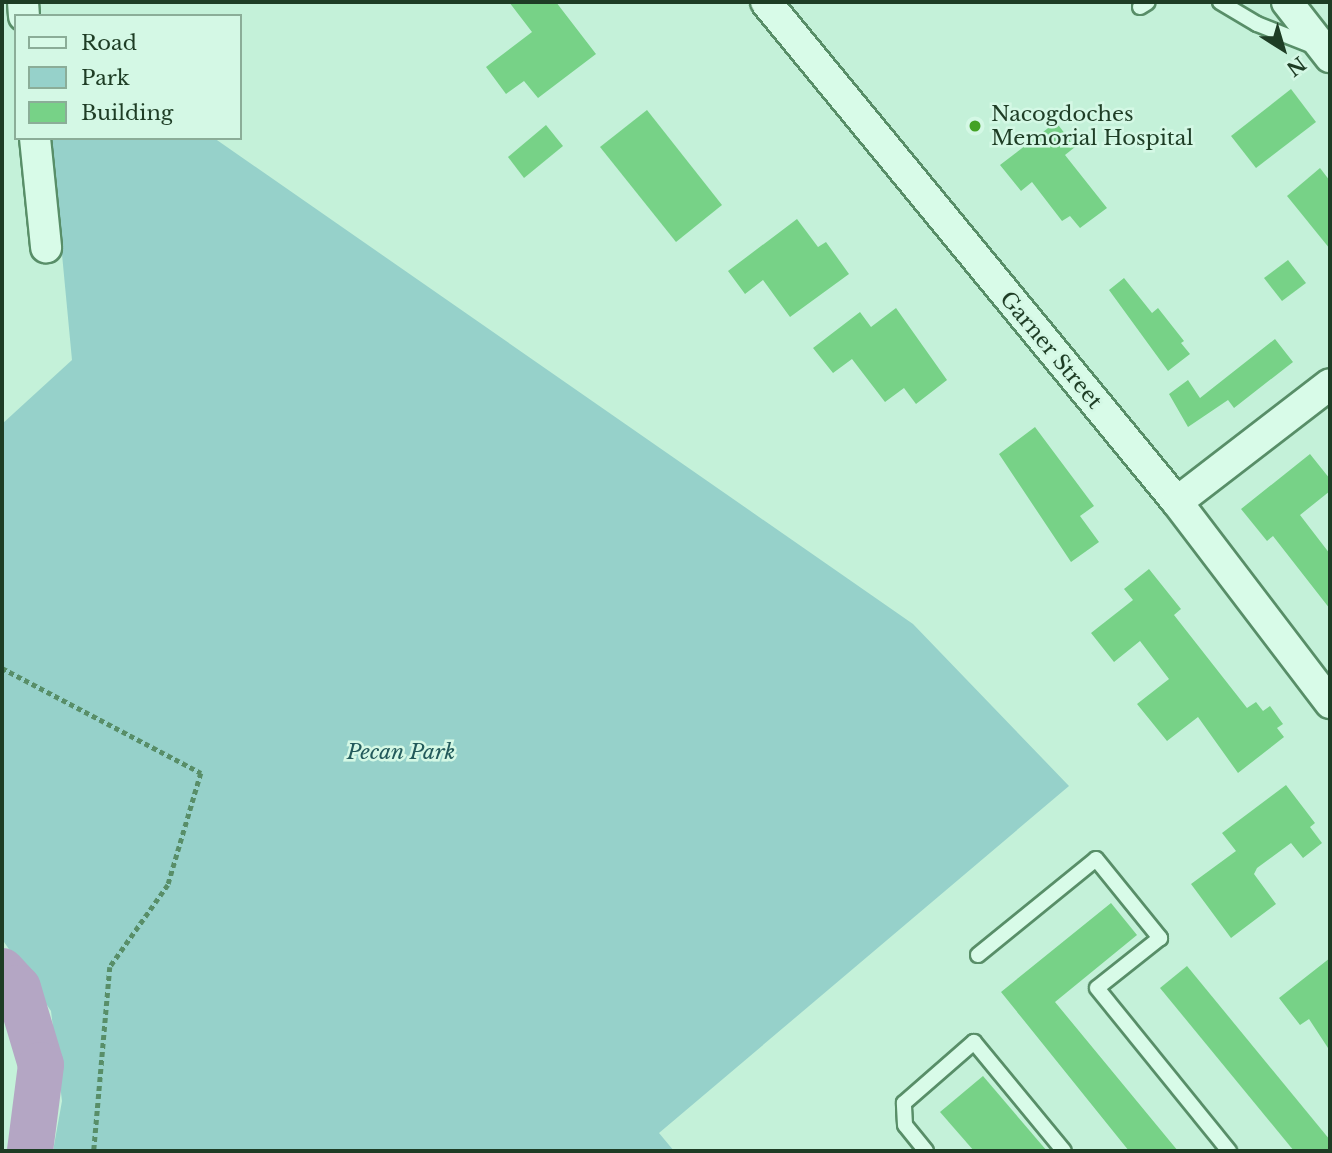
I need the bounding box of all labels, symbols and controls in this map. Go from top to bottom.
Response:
legend [14,14,242,140]
north arrow [1248,14,1318,84]
text: Road [81,30,137,56]
text: N [1282,52,1310,81]
text: Park [81,65,130,91]
text: Building [81,100,173,126]
place label: Nacogdoches Memorial Hospital [991,101,1193,151]
marker: Nacogdoches Memorial Hospital [965,116,985,136]
street label: Garner Street [995,286,1107,414]
park label: Pecan Park [346,739,456,765]

